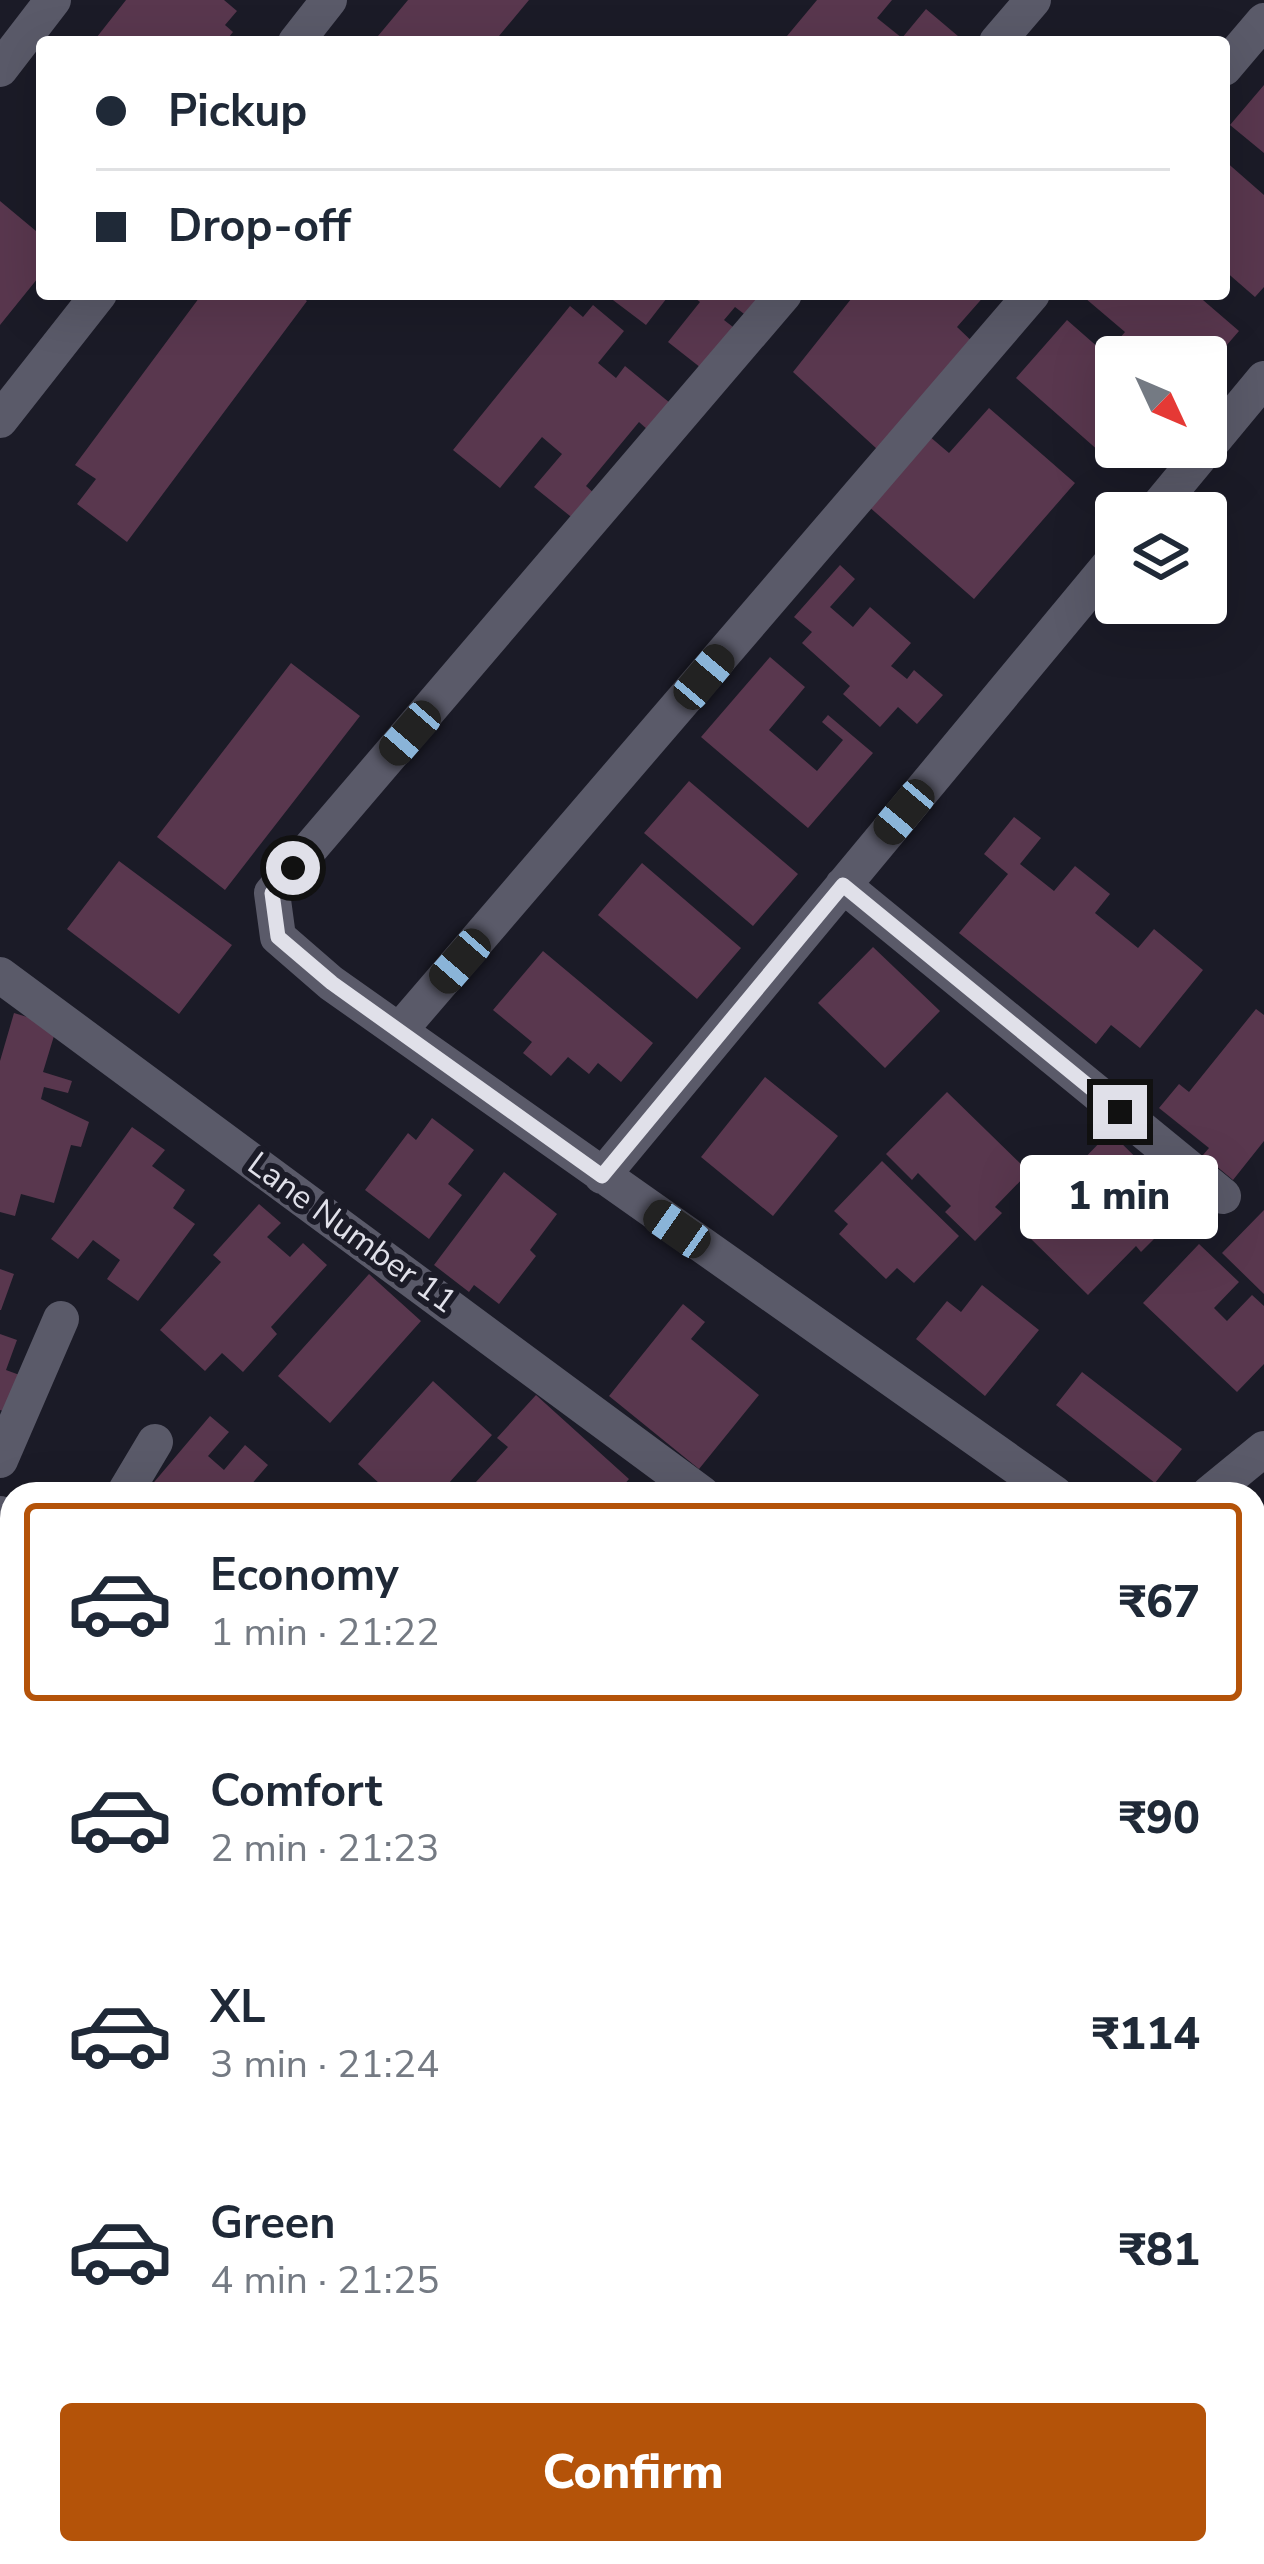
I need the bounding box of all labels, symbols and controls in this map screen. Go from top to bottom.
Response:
text: Pickup [168,81,307,142]
text: Drop-off [168,196,351,257]
north arrow [1095,336,1227,468]
map controls [1095,336,1227,624]
button: layers [1095,492,1227,624]
car [667,638,741,716]
car [373,694,447,772]
car [867,773,941,851]
route start [266,841,320,895]
car [423,922,497,1000]
route end [1093,1085,1147,1139]
street label: Lane Number 11 [238,1142,466,1324]
callout: 1 min [1021,1154,1219,1238]
text: 1 min [1068,1170,1170,1223]
car [637,1194,717,1264]
text: Economy [210,1545,399,1606]
icon: car [66,1548,174,1656]
text: ₹67 [1119,1572,1200,1633]
text: 1 min · 21:22 [210,1606,439,1659]
text: Comfort [210,1761,382,1822]
icon: car [66,1764,174,1872]
text: ₹90 [1119,1788,1200,1849]
text: 2 min · 21:23 [210,1822,439,1875]
text: XL [210,1977,266,2038]
icon: car [66,1980,174,2088]
text: ₹114 [1092,2004,1200,2065]
text: 3 min · 21:24 [210,2038,439,2091]
text: Green [210,2193,336,2254]
icon: car [66,2196,174,2304]
text: ₹81 [1119,2220,1200,2281]
text: 4 min · 21:25 [210,2254,439,2307]
button: Confirm [60,2403,1206,2541]

